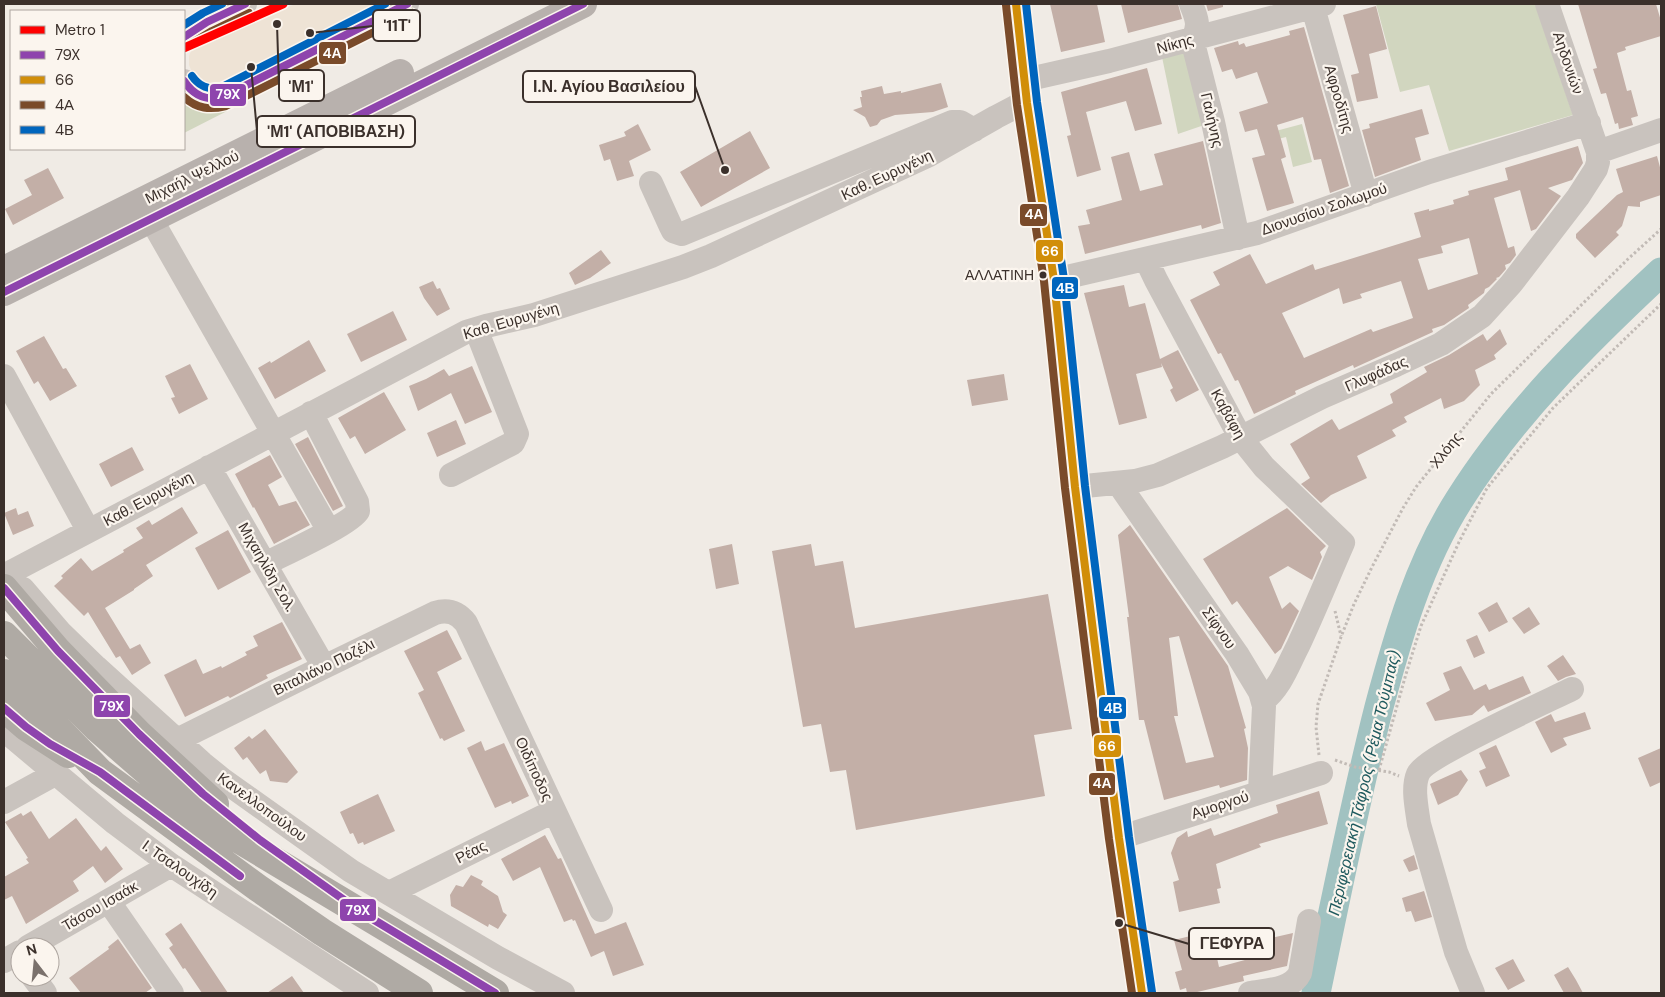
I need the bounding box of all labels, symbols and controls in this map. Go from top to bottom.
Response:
legend [10,10,185,150]
callout: '11Τ' [373,10,420,41]
text: '11Τ' [383,15,411,36]
text: Metro 1 [55,20,105,40]
street label: Αηδονιών [1548,29,1588,97]
street label: Νίκης [1154,30,1196,58]
line badge: 4Α [318,41,347,65]
text: 4Α [322,44,342,62]
text: 79X [55,45,80,65]
street label: Αφροδίτης [1320,63,1358,135]
text: 66 [55,70,74,90]
callout: 'Μ1' [279,70,324,101]
callout: Ι.Ν. Αγίου Βασιλείου [523,71,695,102]
text: 'Μ1' [288,76,314,97]
text: Ι.Ν. Αγίου Βασιλείου [533,76,685,97]
line badge: 79X [209,83,247,107]
text: 79X [216,85,240,103]
street label: Γαλήνης [1196,91,1228,149]
text: 4Α [55,95,74,115]
callout: 'Μ1' (ΑΠΟΒΙΒΑΣΗ) [257,116,415,147]
text: 4Β [55,120,74,140]
text: 'Μ1' (ΑΠΟΒΙΒΑΣΗ) [267,121,405,142]
street label: Καθ. Ευρυγένη [838,145,936,205]
street label: Μιχαήλ Ψελλού [142,146,242,208]
street label: Διονυσίου Σολωμού [1258,178,1390,240]
line badge: 4Α [1019,203,1048,227]
text: 4Α [1024,205,1044,223]
line badge: 66 [1035,239,1064,263]
text: 66 [1041,242,1059,260]
place label: ΑΛΛΑΤΙΝΗ [965,266,1034,284]
marker: ΑΛΛΑΤΙΝΗ [1038,270,1048,280]
line badge: 4Β [1051,276,1079,300]
text: 4Β [1055,279,1075,297]
street label: Καθ. Ευρυγένη [461,298,561,344]
street label: Γλυφάδας [1342,351,1410,397]
street label: Καβάφη [1206,386,1250,442]
street label: Χλόης [1425,428,1467,472]
street label: Καθ. Ευρυγένη [100,467,196,531]
street label: Μιχαηλίδη Σολ. [233,519,301,615]
street label: Σίφνου [1198,603,1240,653]
street label: Βιταλιάνο Ποζέλι [270,634,378,700]
water label: Περιφερειακή Τάφρος (Ρέμα Τούμπας) [1323,648,1405,918]
line badge: 79X [93,694,131,718]
line badge: 4Β [1098,696,1127,720]
text: 79X [100,697,124,715]
text: 4Β [1103,699,1123,717]
street label: Οιδίποδος [510,734,558,804]
line badge: 66 [1093,734,1122,758]
text: 66 [1098,737,1116,755]
street label: Κανελλοπούλου [213,768,311,846]
line badge: 4Α [1088,772,1116,796]
text: 4Α [1092,774,1112,792]
street label: Αμοργού [1189,786,1251,824]
street label: Ι. Τσαλουχίδη [138,835,222,903]
street label: Ρέας [452,836,490,868]
street label: Τάσου Ισαάκ [59,876,142,936]
line badge: 79X [339,898,377,922]
text: 79X [346,901,370,919]
callout: ΓΕΦΥΡΑ [1189,928,1274,959]
text: ΓΕΦΥΡΑ [1200,933,1265,954]
north arrow [10,937,60,987]
text: N [24,939,39,960]

